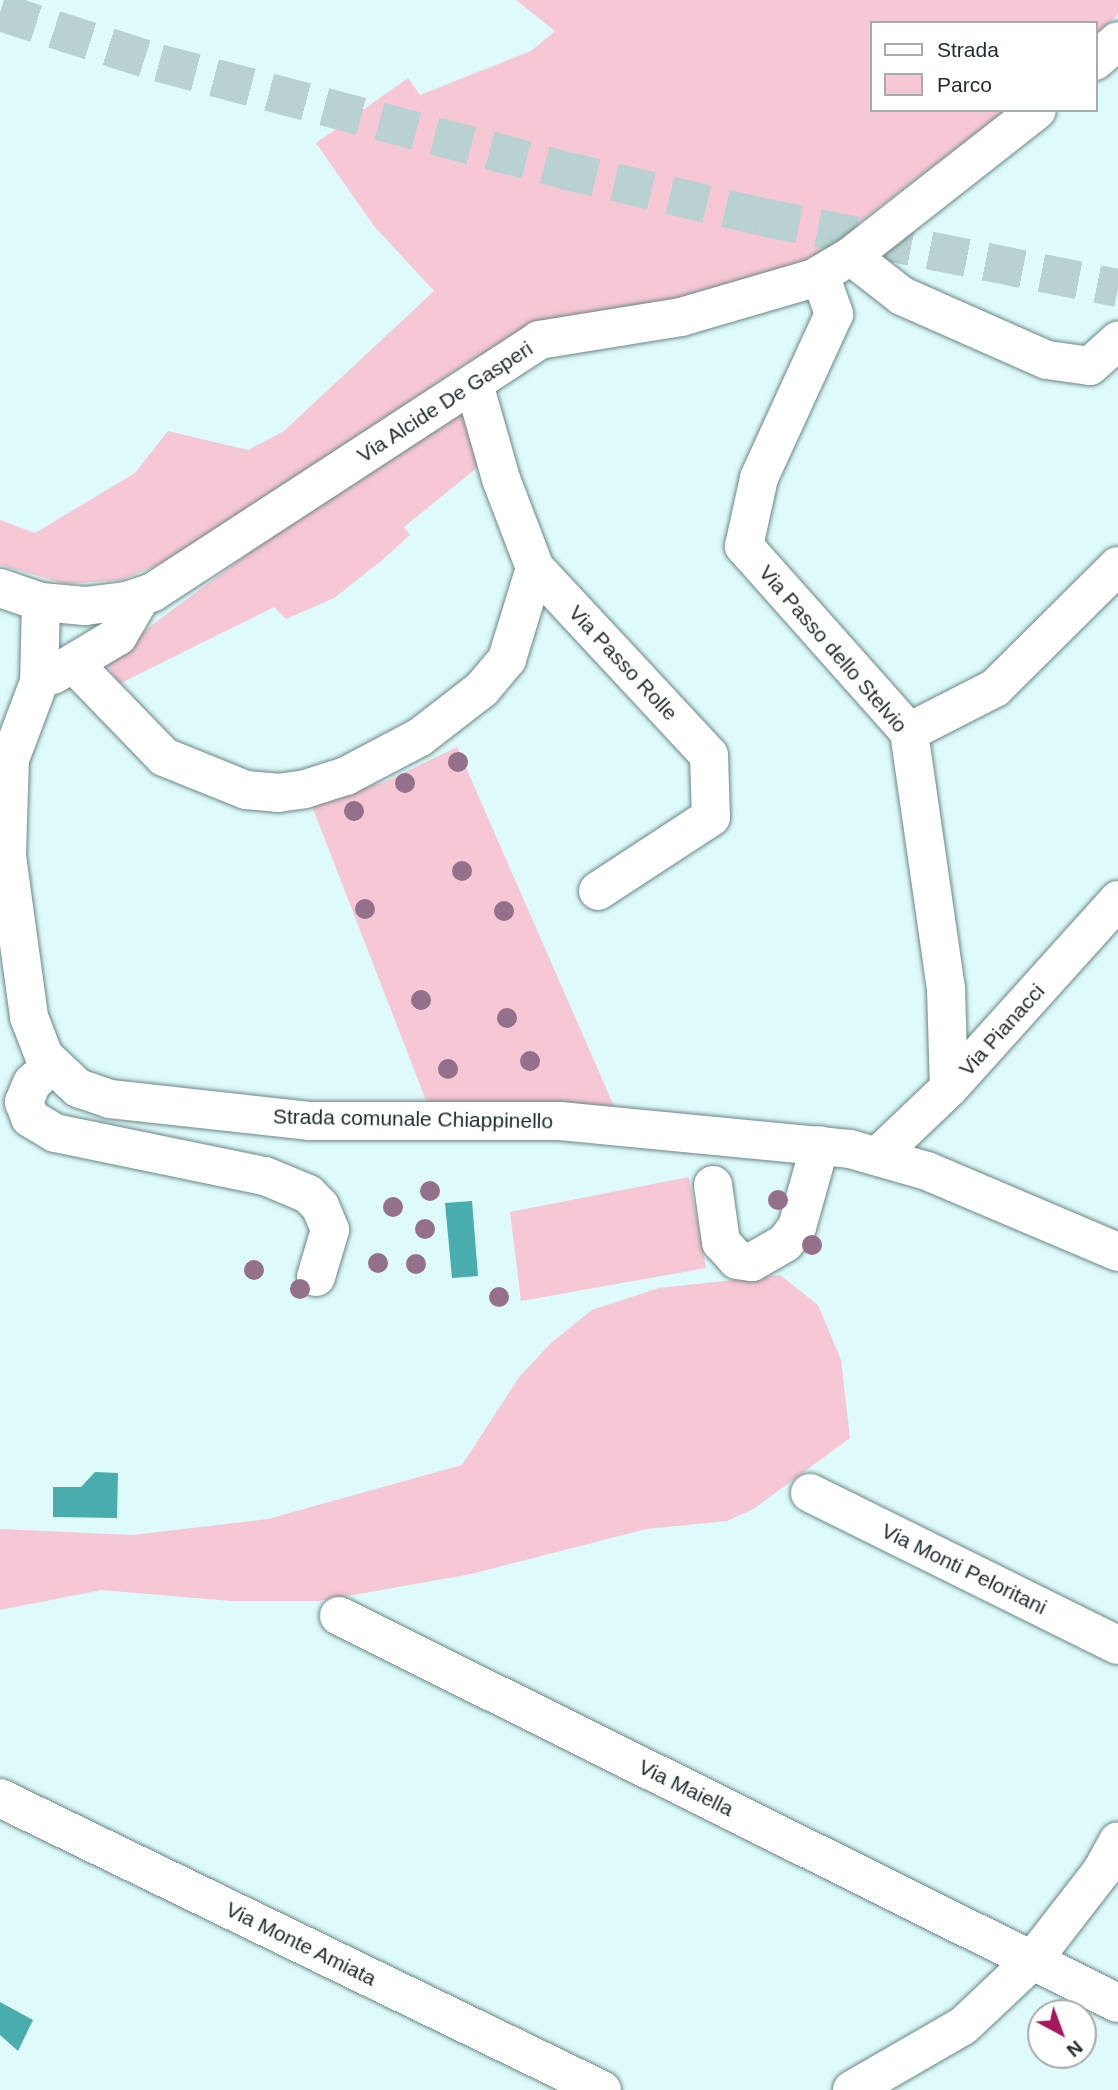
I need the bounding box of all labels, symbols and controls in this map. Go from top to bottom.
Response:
legend [870,21,1097,112]
text: Strada [937,38,999,61]
text: Parco [937,73,992,96]
street label: Via Alcide De Gasperi [352,336,538,468]
street label: Via Passo dello Stelvio [754,560,912,738]
street label: Via Passo Rolle [563,600,683,726]
street label: Via Pianacci [954,979,1050,1081]
street label: Strada comunale Chiappinello [273,1104,553,1134]
street label: Via Monti Peloritani [877,1518,1051,1620]
street label: Via Maiella [634,1754,738,1822]
street label: Via Monte Amiata [221,1896,381,1992]
north arrow [1027,1999,1097,2069]
text: N [1063,2036,1087,2061]

